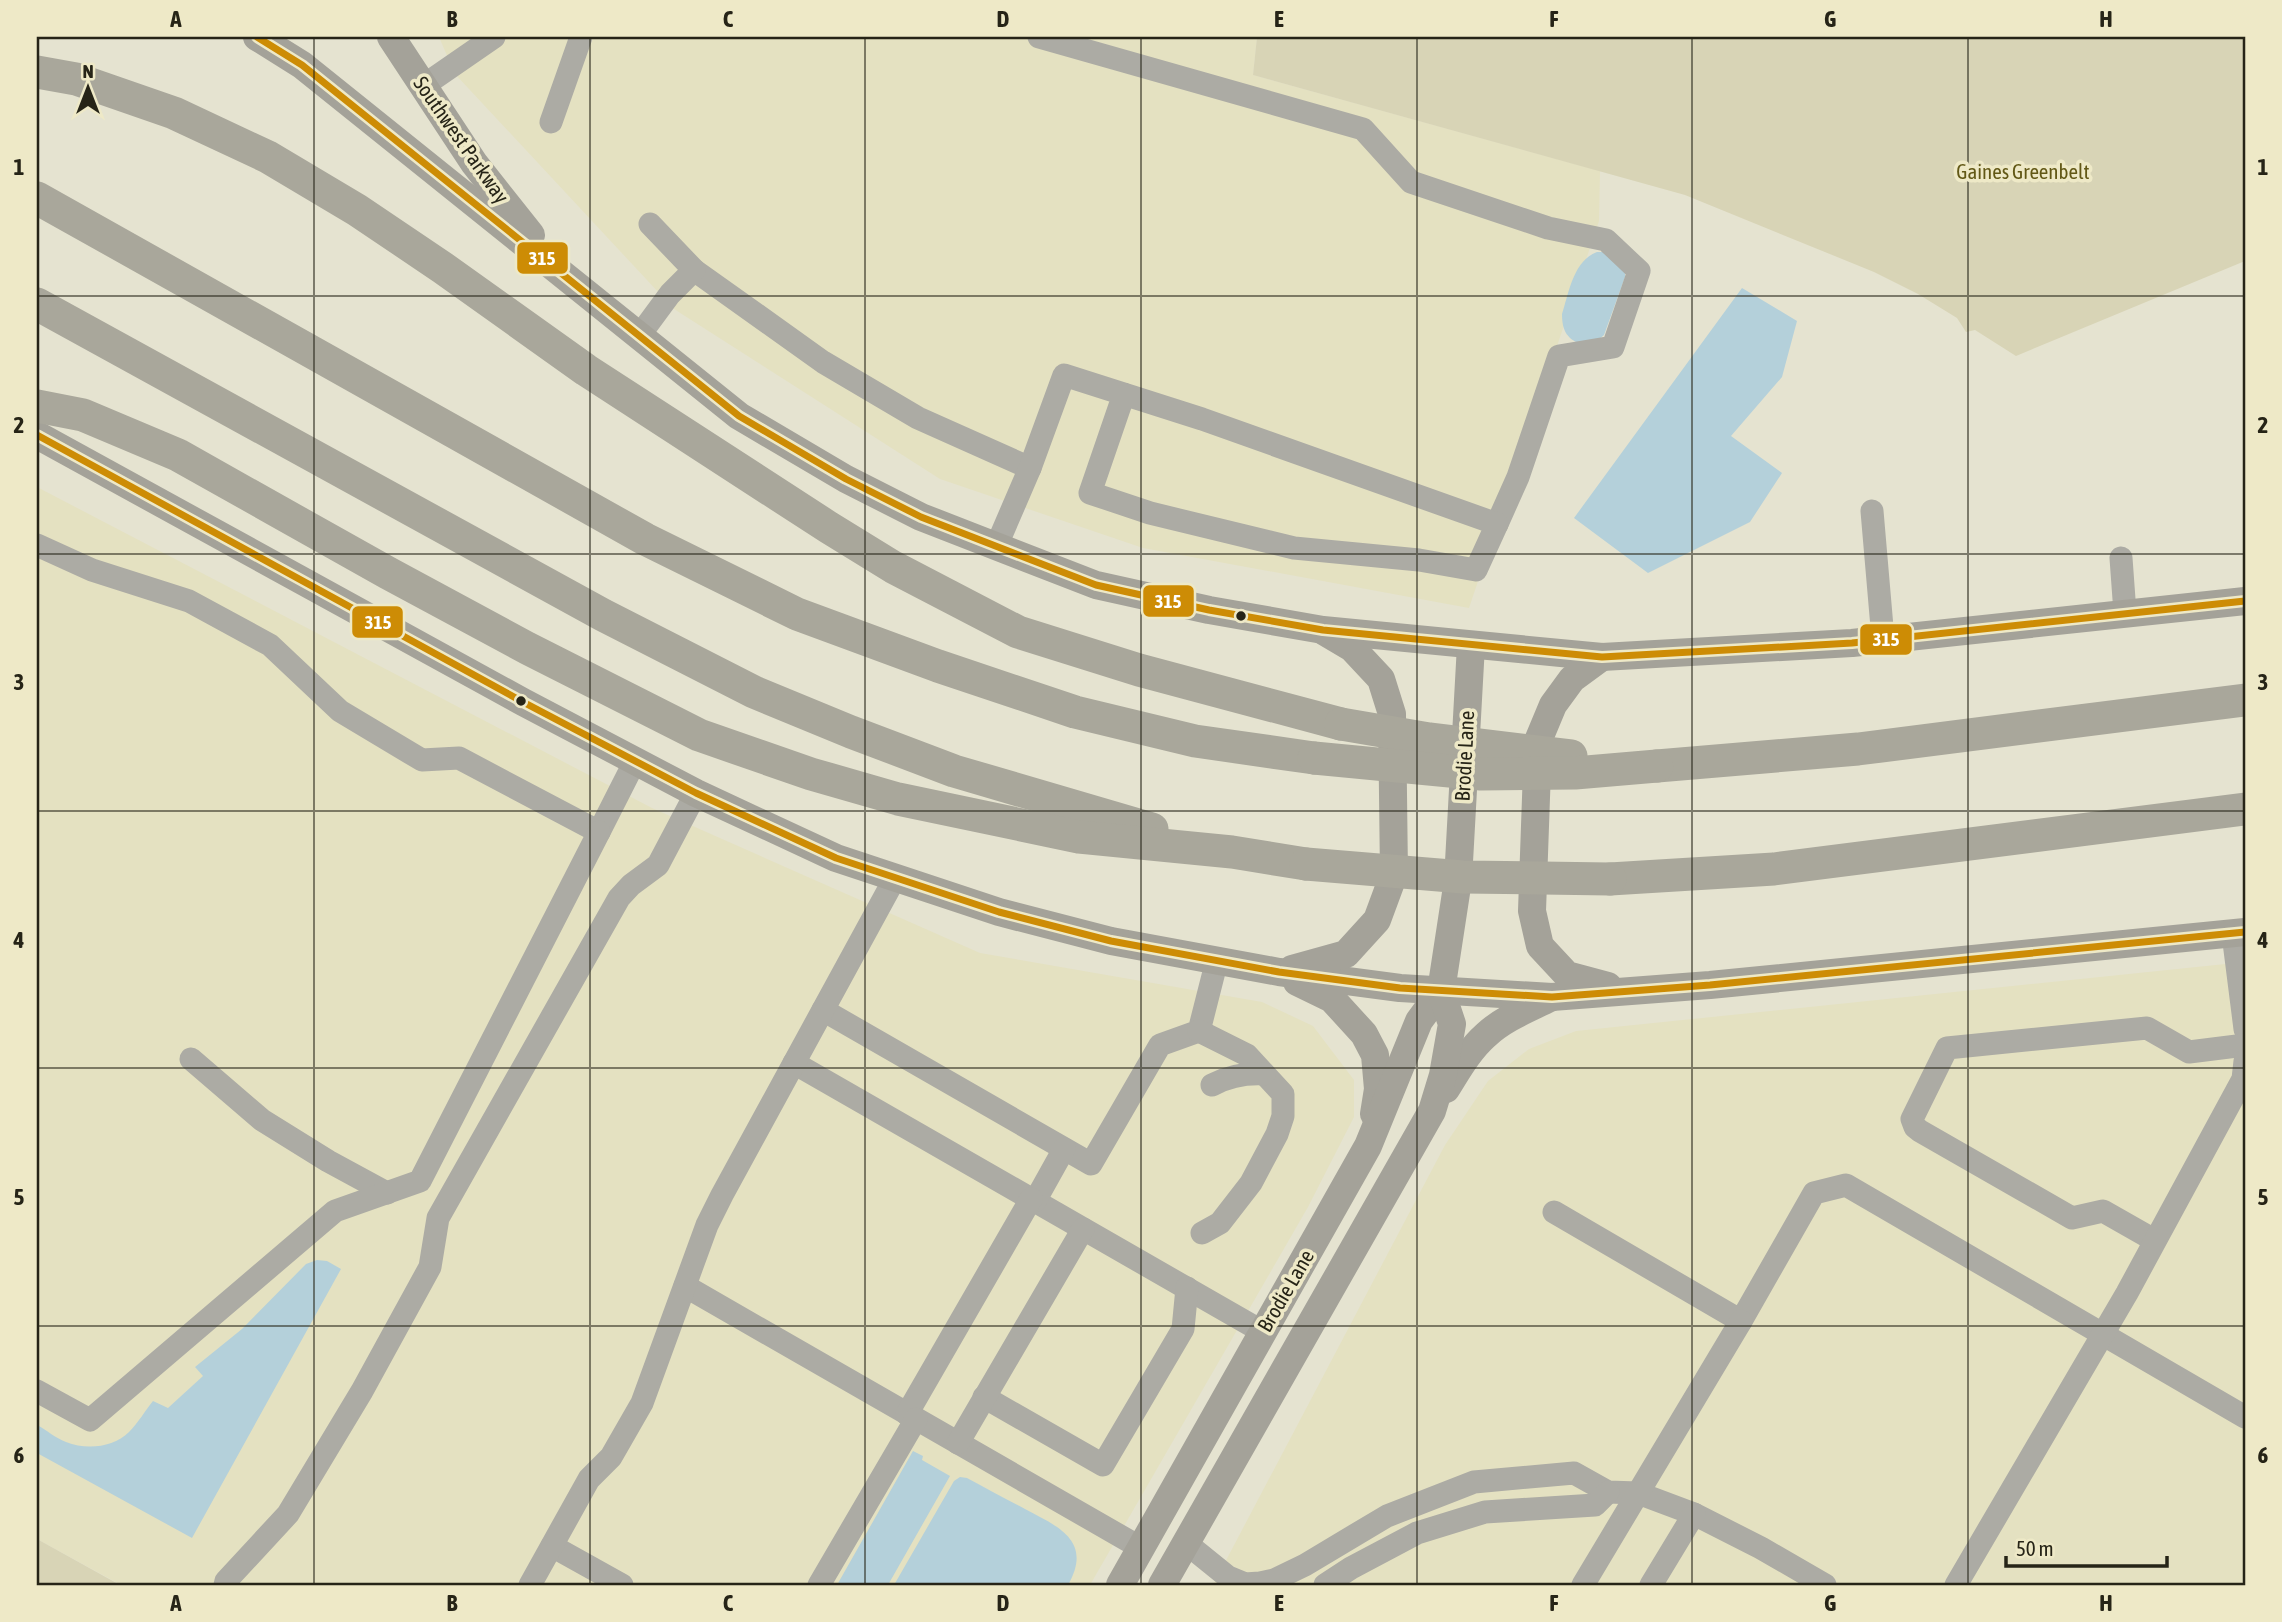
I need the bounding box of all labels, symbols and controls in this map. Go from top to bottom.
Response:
text: A [169,6,182,32]
text: B [447,6,458,32]
text: C [723,6,734,32]
text: D [997,6,1010,32]
text: E [1274,6,1284,32]
text: F [1549,6,1559,32]
text: G [1824,6,1836,32]
text: H [2099,6,2113,32]
north arrow [52,52,122,122]
text: N [82,60,94,82]
street label: Southwest Parkway [409,71,515,208]
text: 1 [14,154,25,180]
text: 1 [2258,154,2269,180]
park label: Gaines Greenbelt [1956,159,2090,183]
line badge: 315 [516,241,569,275]
text: 315 [529,247,555,269]
text: 2 [14,412,24,438]
text: 2 [2258,412,2268,438]
line badge: 315 [1142,584,1195,618]
text: 315 [1155,590,1181,612]
line badge: 315 [351,605,404,639]
unlabelled marker [1234,609,1248,623]
text: 315 [365,611,391,633]
line badge: 315 [1859,623,1913,656]
text: 315 [1873,628,1899,650]
text: 3 [14,669,24,695]
text: 3 [2258,669,2268,695]
unlabelled marker [514,694,528,708]
street label: Brodie Lane [1450,710,1478,802]
text: 4 [13,927,25,953]
text: 4 [2257,927,2269,953]
text: 5 [14,1184,25,1210]
text: 5 [2258,1184,2269,1210]
street label: Brodie Lane [1252,1245,1318,1336]
text: 6 [14,1442,25,1468]
text: 6 [2258,1442,2269,1468]
scale bar [2006,1524,2166,1568]
text: 50 m [2016,1536,2054,1560]
text: A [169,1590,182,1616]
text: B [447,1590,458,1616]
text: C [723,1590,734,1616]
text: D [997,1590,1010,1616]
text: E [1274,1590,1284,1616]
text: F [1549,1590,1559,1616]
text: G [1824,1590,1836,1616]
text: H [2099,1590,2113,1616]

